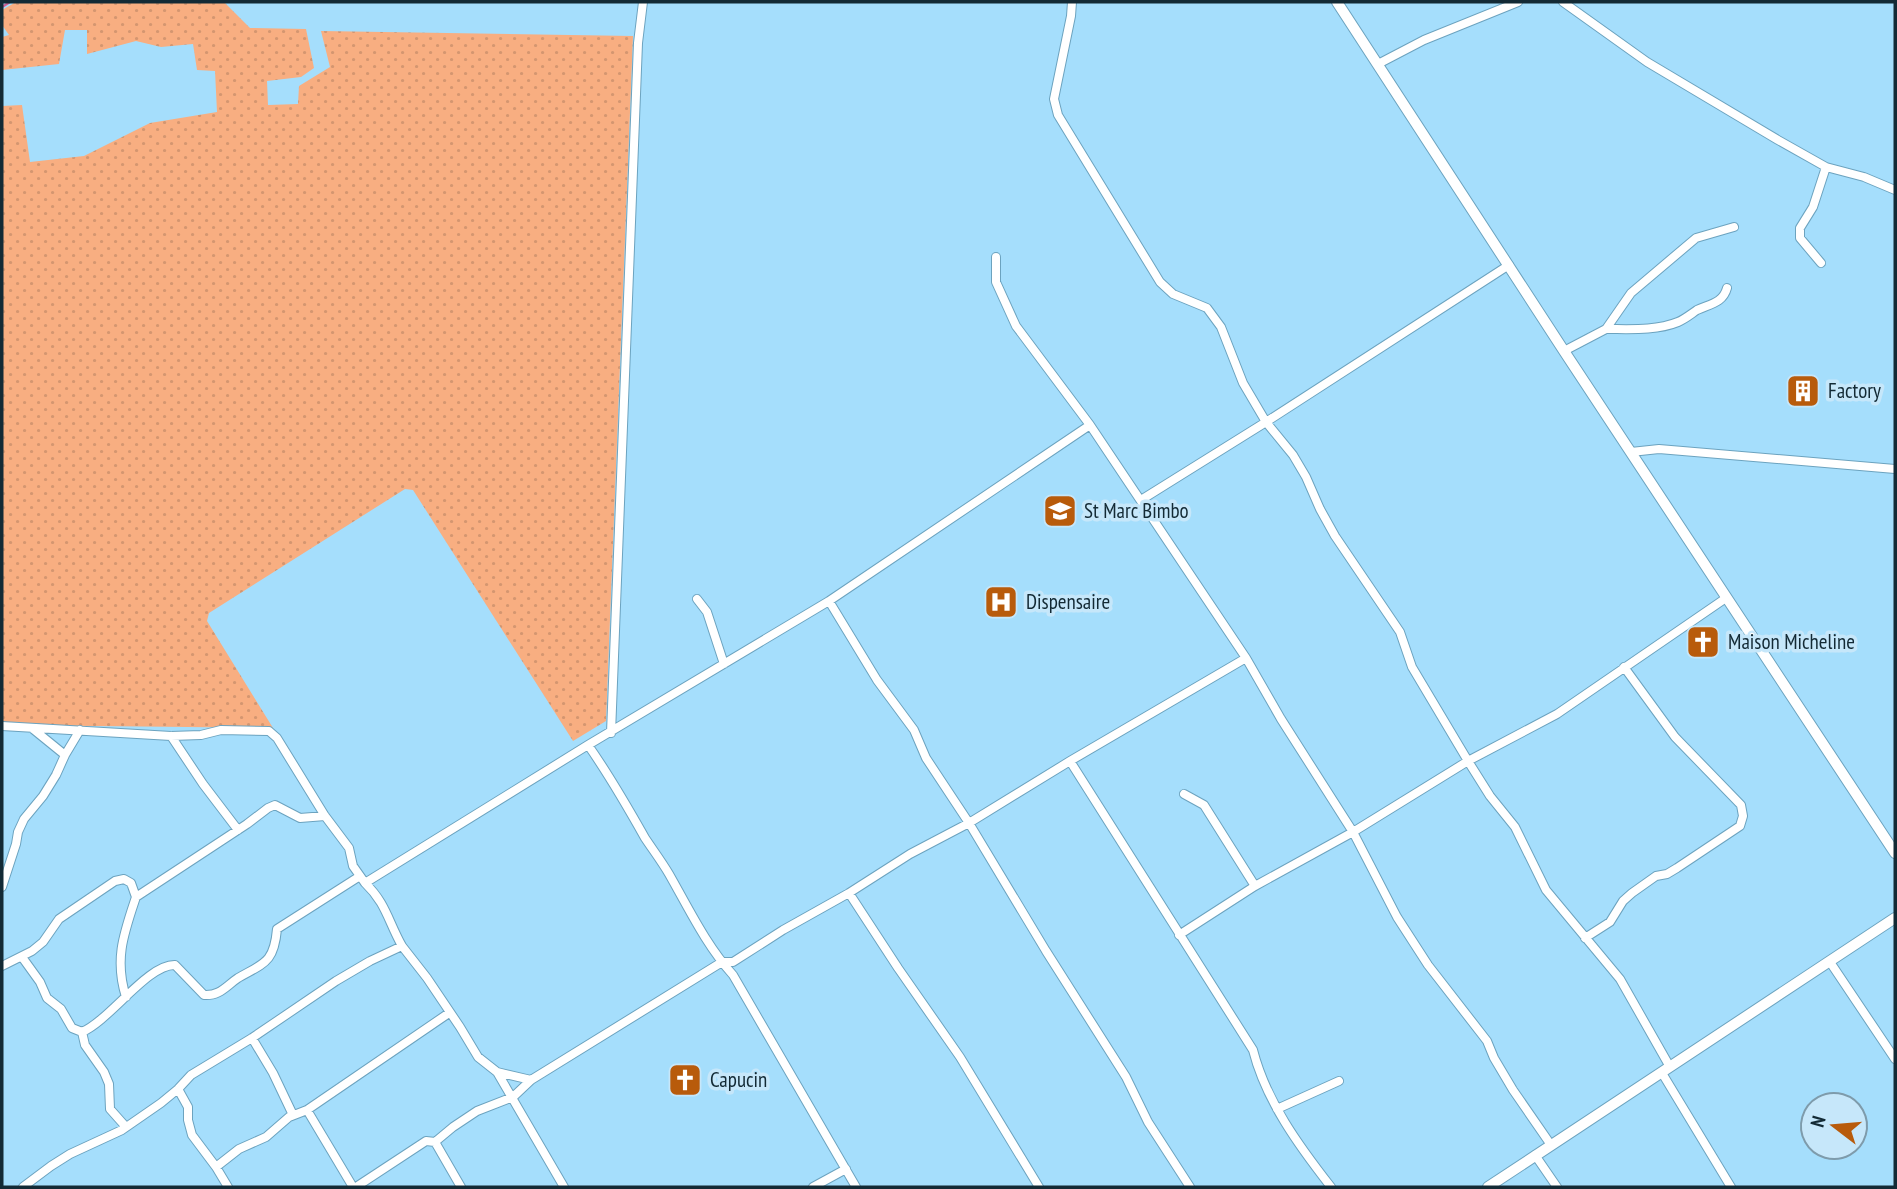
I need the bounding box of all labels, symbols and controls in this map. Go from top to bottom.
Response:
building icon: Factory [1784,372,1822,410]
place label: Factory [1828,377,1881,404]
school or university icon: St Marc Bimbo [1041,492,1079,530]
place label: St Marc Bimbo [1084,497,1189,524]
hospital icon: Dispensaire [982,583,1020,621]
place label: Dispensaire [1026,588,1110,615]
church icon: Maison Micheline [1684,623,1722,661]
place label: Maison Micheline [1728,628,1855,655]
church icon: Capucin [666,1061,704,1099]
place label: Capucin [710,1066,767,1093]
north arrow [1799,1091,1869,1161]
text: N [1805,1113,1831,1130]

